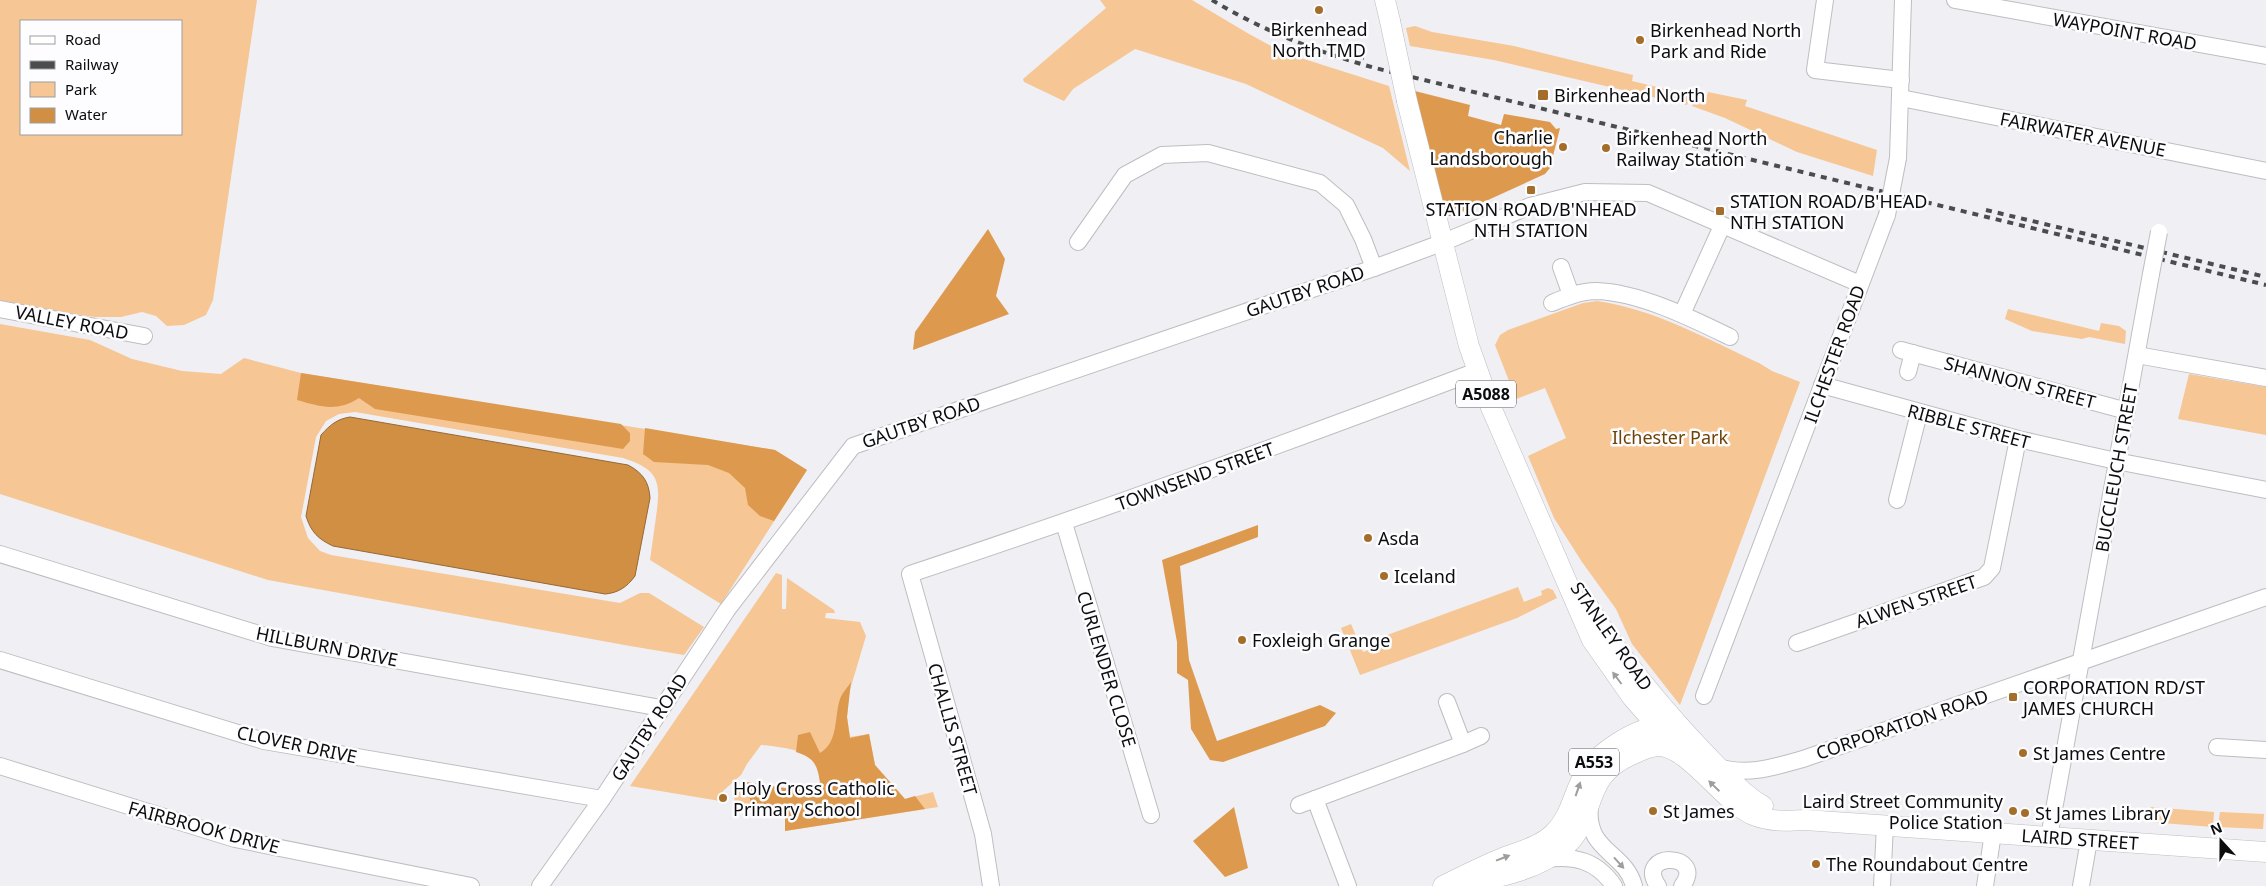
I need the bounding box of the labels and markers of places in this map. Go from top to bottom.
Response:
marker: Birkenhead North TMD [1313,4,1325,16]
place label: Birkenhead North TMD [1270,17,1368,62]
place label: Birkenhead North Park and Ride [1650,18,1801,63]
marker: Birkenhead North Park and Ride [1634,34,1646,46]
place label: Birkenhead North [1554,83,1705,107]
marker: Birkenhead North [1536,88,1550,102]
place label: Charlie Landsborough [1429,125,1553,170]
place label: Birkenhead North Railway Station [1616,126,1767,171]
marker: Charlie Landsborough [1557,141,1569,153]
marker: Birkenhead North Railway Station [1600,142,1612,154]
marker: STATION ROAD/B'NHEAD NTH STATION [1525,184,1537,196]
place label: STATION ROAD/B'HEAD NTH STATION [1730,189,1927,234]
place label: STATION ROAD/B'NHEAD NTH STATION [1425,197,1637,242]
marker: STATION ROAD/B'HEAD NTH STATION [1714,205,1726,217]
place label: Asda [1378,526,1419,550]
marker: Asda [1362,532,1374,544]
place label: Iceland [1394,564,1456,588]
marker: Iceland [1378,570,1390,582]
place label: Foxleigh Grange [1252,628,1390,652]
marker: Foxleigh Grange [1236,634,1248,646]
place label: CORPORATION RD/ST JAMES CHURCH [2021,675,2205,720]
marker: CORPORATION RD/ST JAMES CHURCH [2007,691,2019,703]
place label: St James Centre [2033,741,2166,765]
marker: St James Centre [2017,747,2029,759]
place label: Holy Cross Catholic Primary School [733,776,895,821]
place label: Laird Street Community Police Station [1803,789,2004,834]
marker: Holy Cross Catholic Primary School [717,792,729,804]
place label: St James [1663,799,1735,823]
place label: St James Library [2035,801,2171,825]
marker: St James [1647,805,1659,817]
marker: Laird Street Community Police Station [2007,805,2019,817]
marker: St James Library [2019,807,2031,819]
place label: The Roundabout Centre [1826,852,2028,876]
marker: The Roundabout Centre [1810,858,1822,870]

